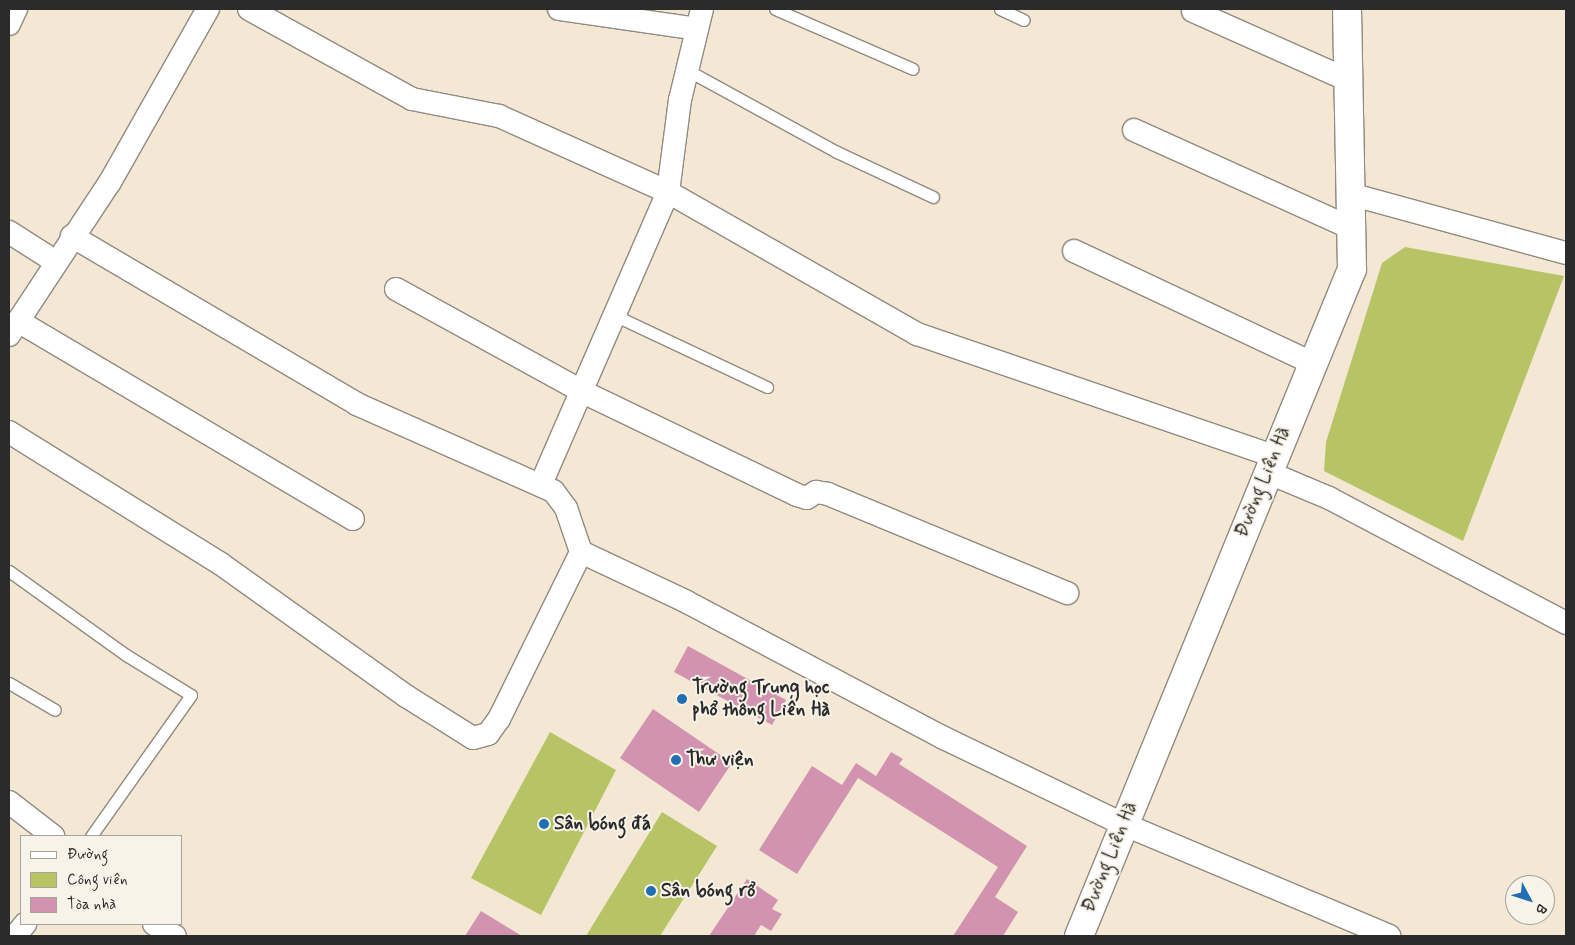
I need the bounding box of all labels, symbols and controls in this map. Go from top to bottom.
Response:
street label: Đường Liên Hà [1230,423,1296,541]
place label: Trường Trung học phổ thông Liên Hà [692,677,832,721]
marker: Trường Trung học phổ thông Liên Hà [676,693,688,705]
place label: Thư viện [686,749,754,771]
marker: Thư viện [670,754,682,766]
street label: Đường Liên Hà [1077,798,1143,916]
place label: Sân bóng đá [554,813,649,835]
marker: Sân bóng đá [538,818,550,830]
legend [20,835,182,925]
text: Đường [67,845,108,865]
text: Công viên [67,870,127,890]
north arrow [1505,875,1555,925]
place label: Sân bóng rổ [661,880,752,902]
marker: Sân bóng rổ [645,885,657,897]
text: Tòa nhà [67,895,116,915]
text: B [1531,900,1550,918]

